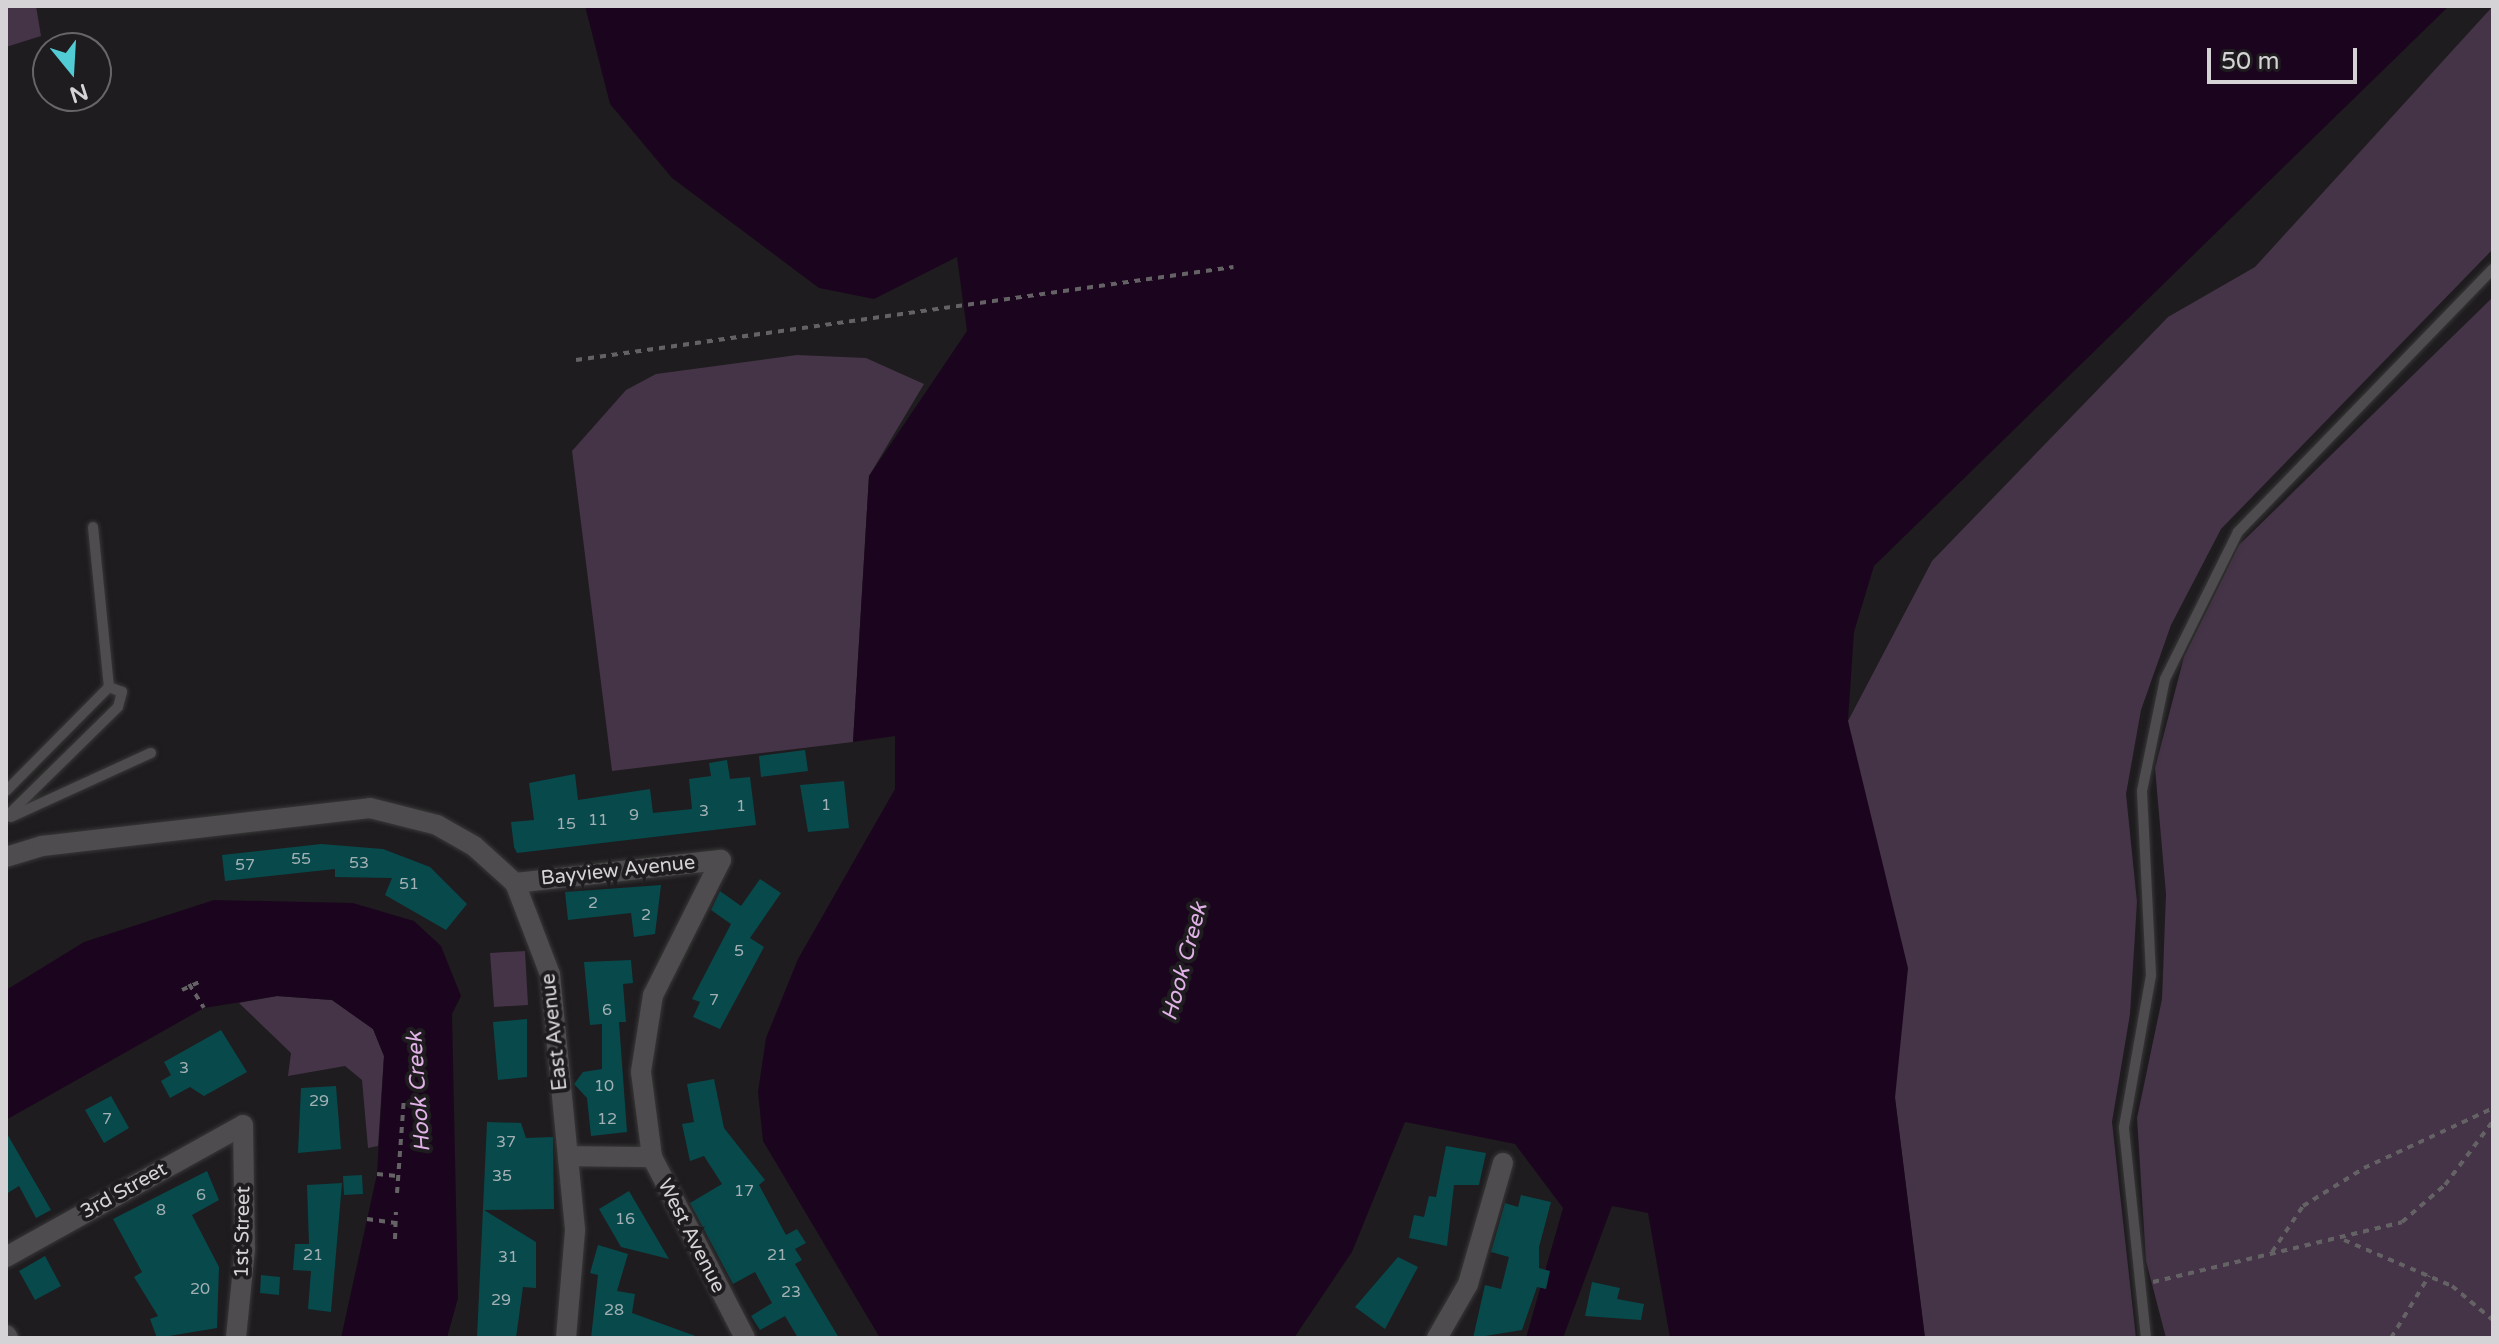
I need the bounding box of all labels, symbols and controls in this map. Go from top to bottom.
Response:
north arrow [32,32,112,112]
scale bar [2211,32,2361,82]
text: 50 m [2221,47,2279,76]
text: N [66,78,91,108]
house number: 1 [821,795,831,815]
house number: 1 [736,796,746,816]
house number: 3 [699,801,709,821]
house number: 9 [629,805,639,825]
house number: 11 [588,810,608,830]
house number: 15 [556,814,576,834]
house number: 55 [291,849,311,869]
street label: Bayview Avenue [540,851,696,891]
house number: 53 [349,853,369,873]
house number: 57 [235,855,255,875]
house number: 51 [399,874,419,894]
house number: 2 [588,893,598,913]
water label: Hook Creek [1157,900,1213,1024]
house number: 2 [641,905,651,925]
house number: 5 [734,941,744,961]
street label: East Avenue [537,972,573,1092]
house number: 7 [709,990,719,1010]
house number: 6 [602,1000,612,1020]
water label: Hook Creek [402,1031,436,1153]
house number: 3 [179,1058,189,1078]
house number: 10 [594,1076,614,1096]
house number: 29 [309,1091,329,1111]
house number: 7 [102,1109,112,1129]
house number: 12 [597,1109,617,1129]
house number: 37 [496,1132,516,1152]
street label: 3rd Street [77,1158,171,1224]
house number: 35 [492,1166,512,1186]
street label: West Avenue [652,1175,730,1297]
house number: 17 [734,1181,754,1201]
house number: 6 [196,1185,206,1205]
street label: 1st Street [230,1186,256,1278]
house number: 8 [156,1200,166,1220]
house number: 16 [615,1209,635,1229]
house number: 21 [303,1245,323,1265]
house number: 21 [767,1245,787,1265]
house number: 31 [498,1247,518,1267]
house number: 20 [190,1279,210,1299]
house number: 23 [781,1282,801,1302]
house number: 29 [491,1290,511,1310]
house number: 28 [604,1300,624,1320]

